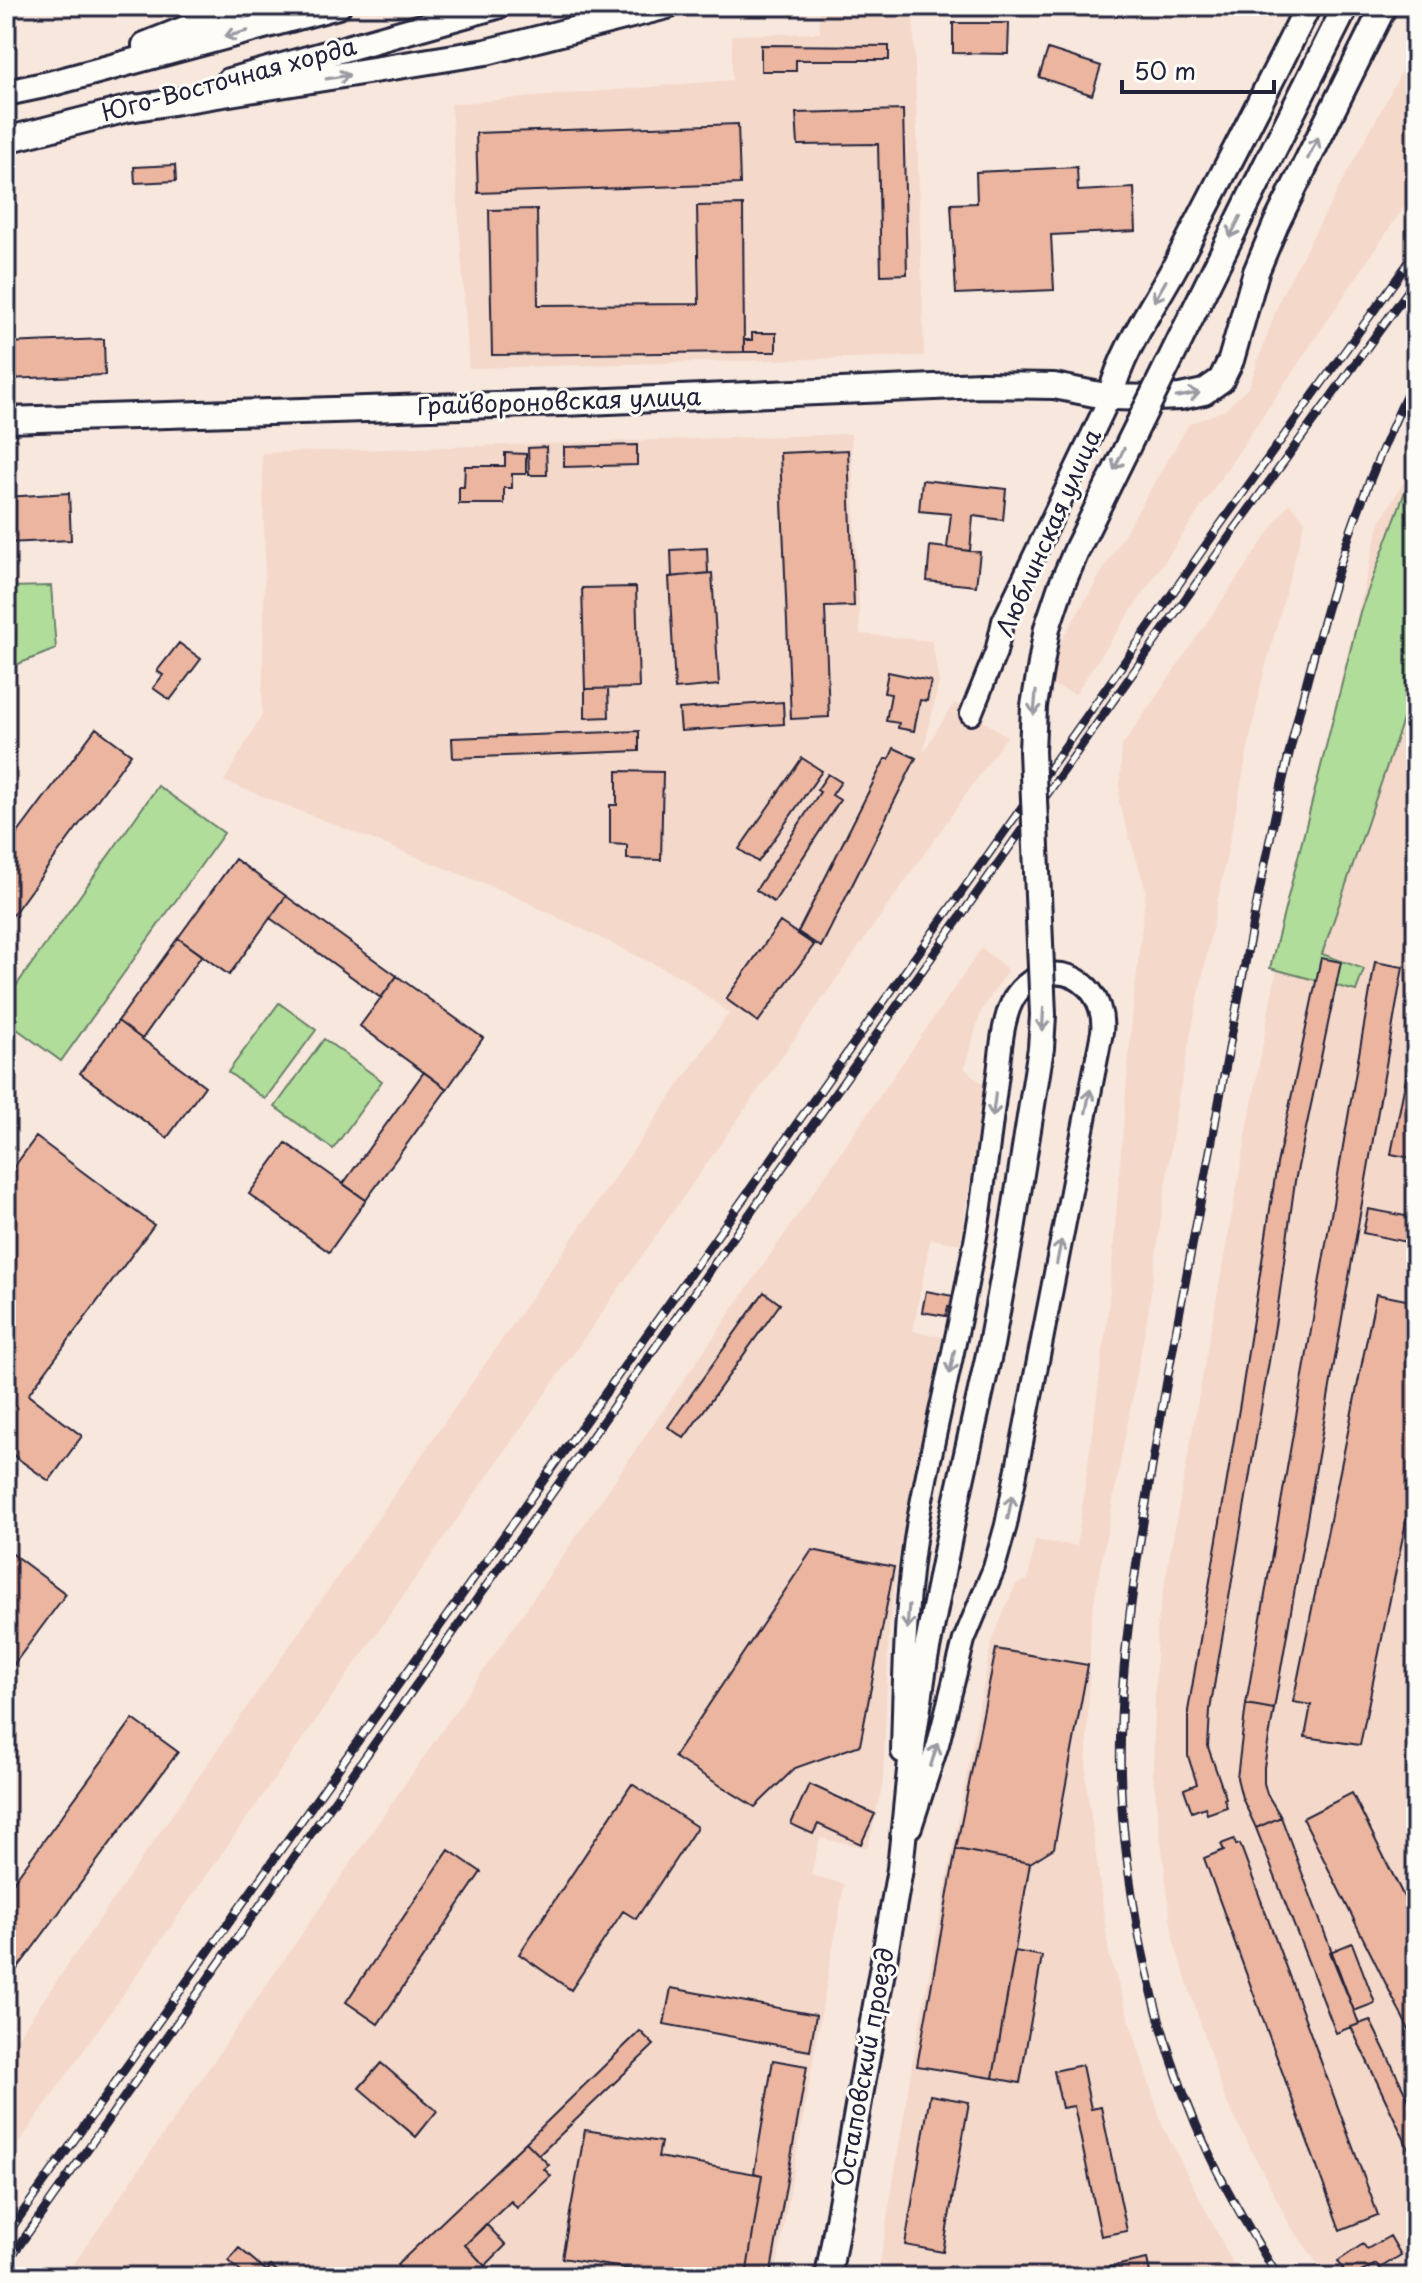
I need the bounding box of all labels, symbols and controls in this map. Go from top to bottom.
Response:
street label: Юго-Восточная хорда [97,27,360,129]
one-way arrow [223,28,249,43]
scale bar [1122,44,1274,94]
text: 50 m [1134,52,1196,88]
one-way arrow [325,68,351,83]
one-way arrow [1306,136,1322,160]
one-way arrow [1227,214,1242,238]
one-way arrow [1152,279,1168,302]
street label: Грайвороновская улица [416,377,702,423]
one-way arrow [1175,387,1200,402]
street label: Люблинская улица [985,423,1109,642]
one-way arrow [1111,447,1126,471]
one-way arrow [1027,689,1042,716]
one-way arrow [1035,1005,1050,1032]
one-way arrow [1082,1089,1097,1114]
one-way arrow [986,1091,1001,1118]
one-way arrow [1053,1240,1068,1265]
one-way arrow [944,1348,959,1374]
one-way arrow [1003,1495,1018,1521]
one-way arrow [900,1603,915,1630]
one-way arrow [927,1743,942,1769]
street label: Остаповский проезд [824,1944,902,2189]

